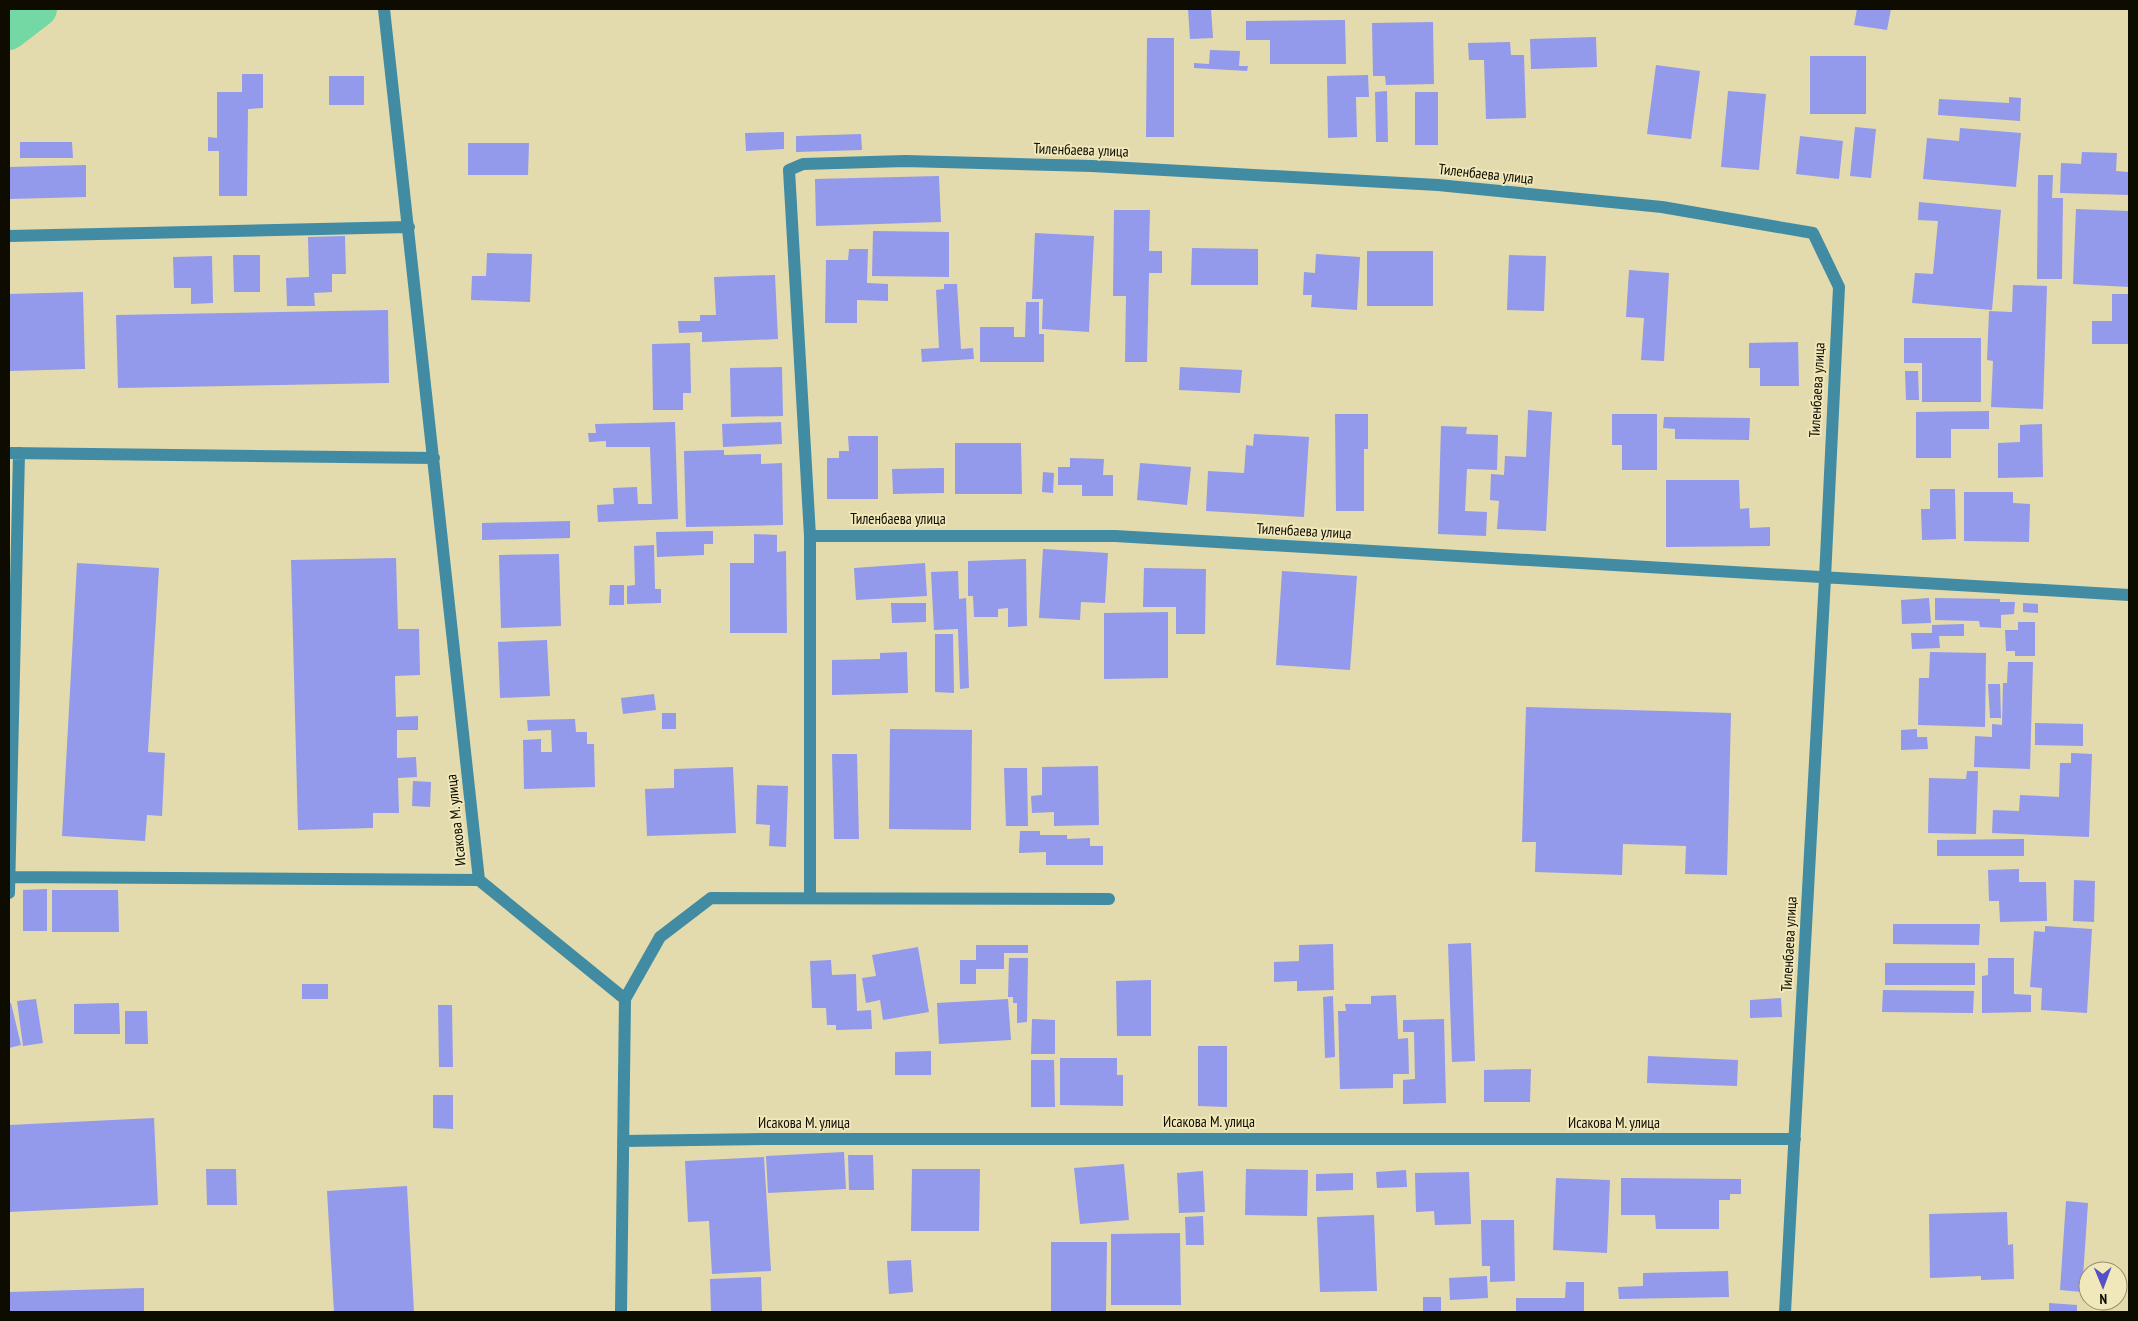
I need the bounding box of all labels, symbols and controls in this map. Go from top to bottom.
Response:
street label: Тиленбаева улица [1033,138,1129,161]
street label: Тиленбаева улица [1438,159,1534,188]
street label: Тиленбаева улица [1805,342,1828,438]
street label: Тиленбаева улица [850,509,946,528]
street label: Тиленбаева улица [1256,519,1352,542]
street label: Исакова М. улица [441,773,470,867]
street label: Тиленбаева улица [1777,896,1800,992]
street label: Исакова М. улица [1163,1112,1255,1131]
street label: Исакова М. улица [758,1113,850,1132]
street label: Исакова М. улица [1568,1113,1660,1132]
north arrow [2078,1261,2128,1311]
text: N [2099,1290,2107,1308]

